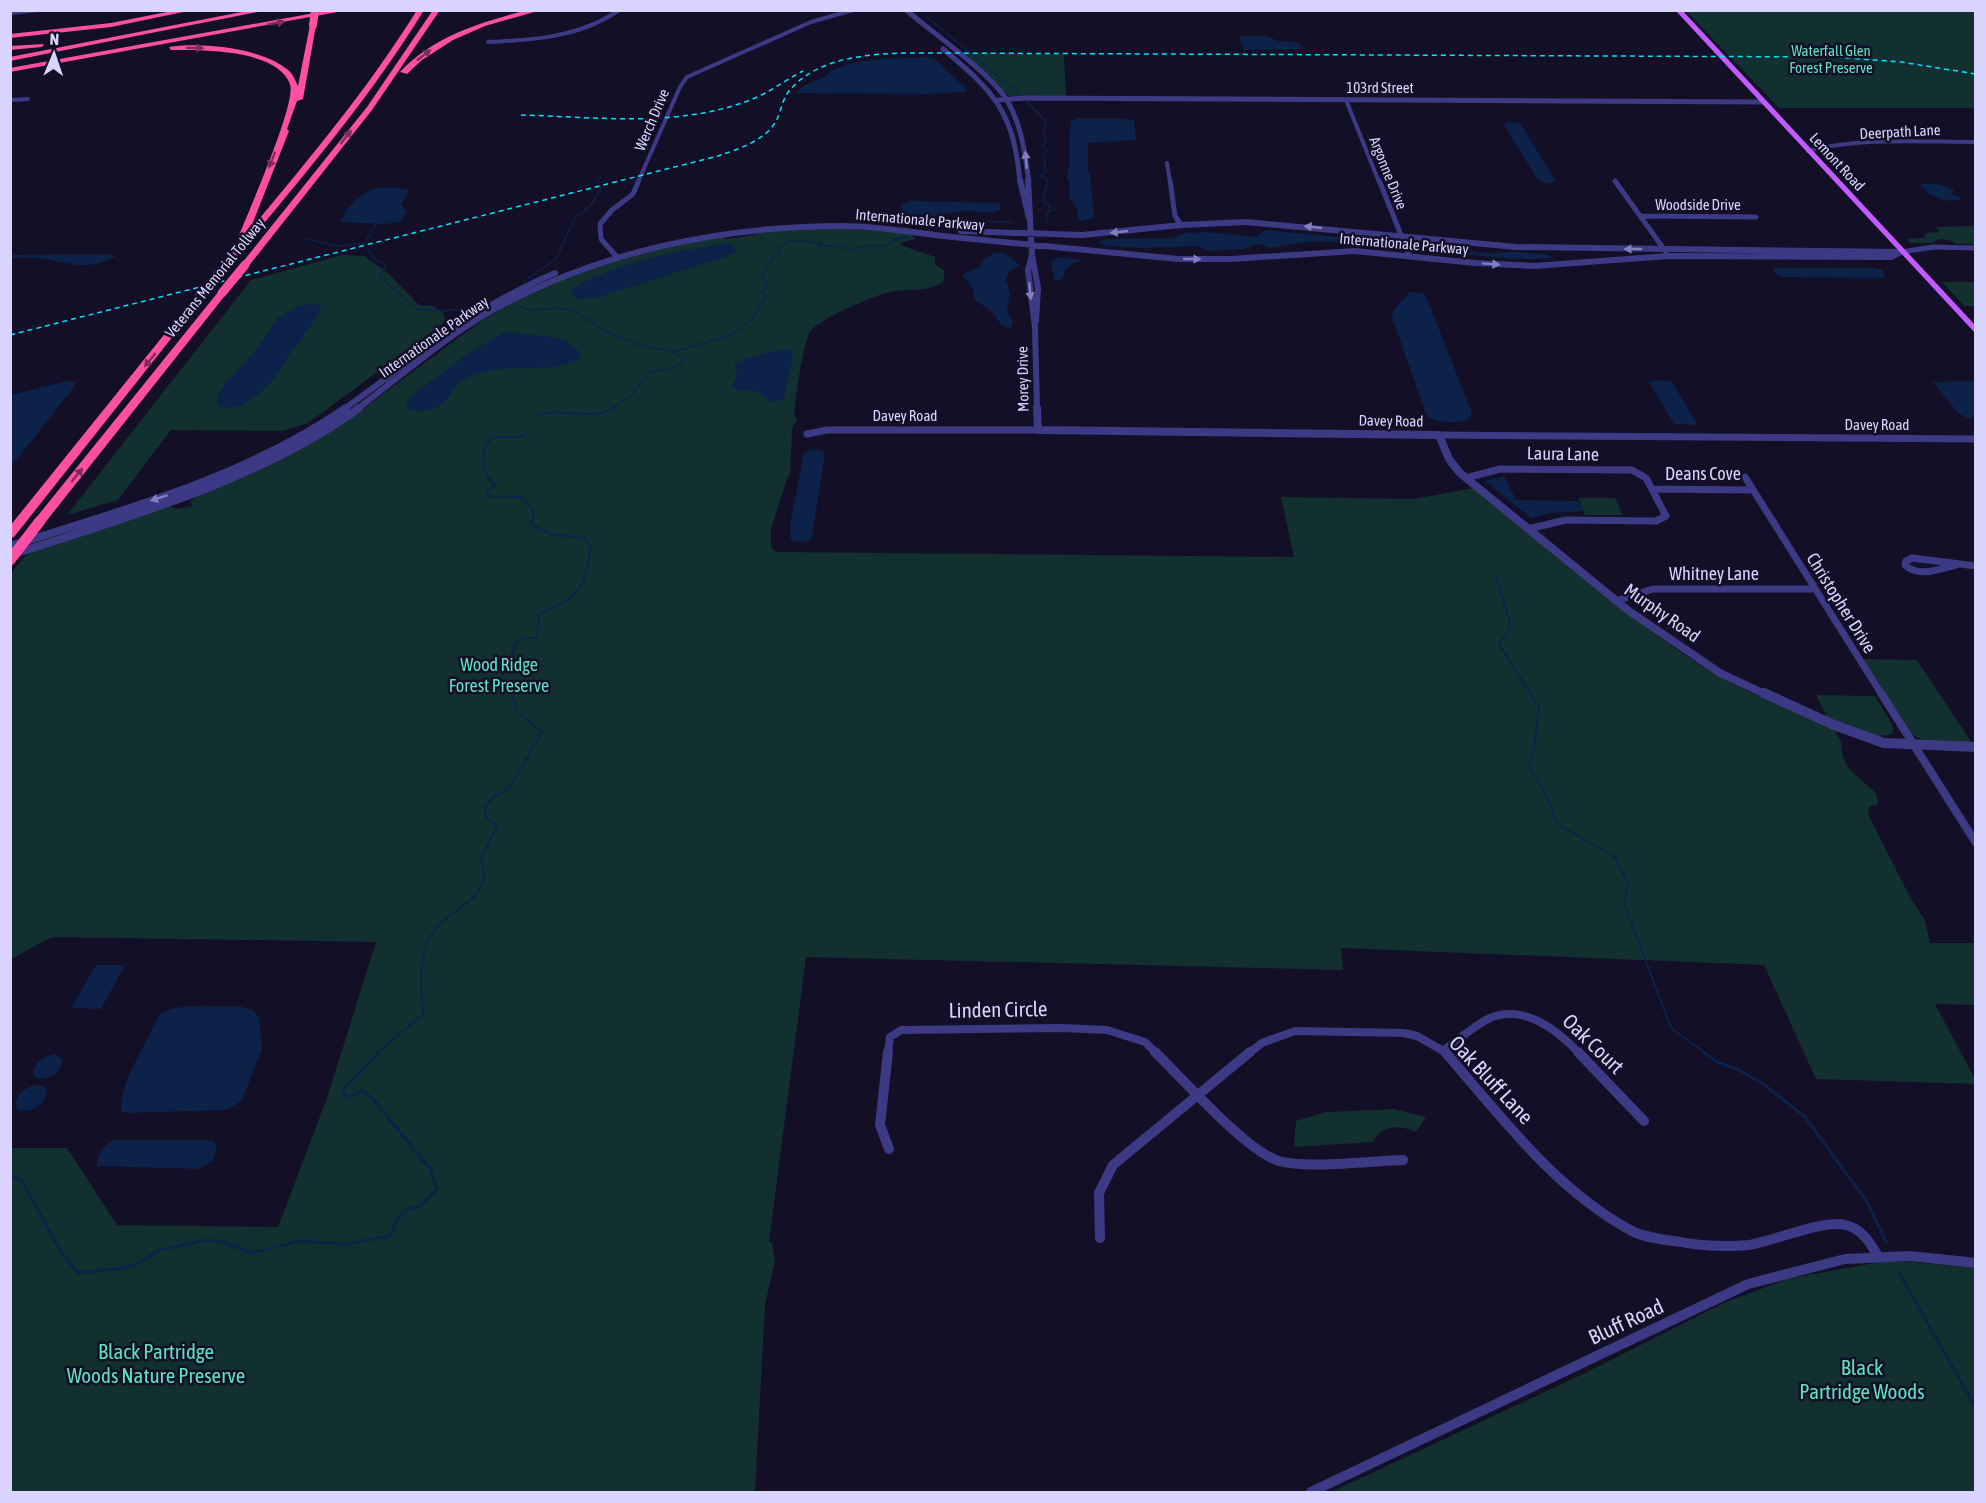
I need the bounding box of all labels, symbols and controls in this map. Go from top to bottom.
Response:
one-way arrow [267,18,286,27]
north arrow [24,24,84,84]
text: N [49,30,60,48]
park label: Waterfall Glen Forest Preserve [1789,42,1873,76]
one-way arrow [185,44,204,53]
one-way arrow [416,48,432,61]
street label: 103rd Street [1346,79,1414,96]
street label: Werch Drive [631,86,672,153]
street label: Deerpath Lane [1859,121,1941,142]
one-way arrow [340,129,353,145]
street label: Lemont Road [1806,129,1868,194]
street label: Argonne Drive [1366,134,1411,212]
one-way arrow [1021,150,1031,169]
one-way arrow [267,151,276,169]
street label: Woodside Drive [1655,196,1741,213]
street label: Internationale Parkway [855,205,985,234]
street label: Veterans Memorial Tollway [161,215,268,341]
one-way arrow [1303,222,1322,232]
one-way arrow [1109,227,1128,237]
street label: Internationale Parkway [1339,229,1469,258]
one-way arrow [1623,244,1642,254]
one-way arrow [1183,255,1202,264]
one-way arrow [1482,259,1501,269]
one-way arrow [1025,282,1035,301]
street label: Internationale Parkway [376,292,492,381]
street label: Morey Drive [1013,346,1032,412]
one-way arrow [144,352,156,367]
street label: Davey Road [873,407,937,424]
street label: Davey Road [1358,411,1424,430]
street label: Davey Road [1845,416,1909,433]
street label: Laura Lane [1527,442,1599,465]
street label: Deans Cove [1665,463,1741,484]
one-way arrow [70,467,83,483]
one-way arrow [150,493,168,503]
street label: Christopher Drive [1802,549,1881,657]
street label: Whitney Lane [1669,563,1759,584]
street label: Murphy Road [1620,579,1704,646]
park label: Wood Ridge Forest Preserve [449,654,549,696]
street label: Linden Circle [948,996,1048,1022]
street label: Oak Court [1558,1008,1629,1078]
street label: Oak Bluff Lane [1445,1030,1539,1128]
street label: Bluff Road [1584,1293,1667,1349]
park label: Black Partridge Woods Nature Preserve [67,1339,245,1387]
park label: Black Partridge Woods [1799,1355,1925,1403]

